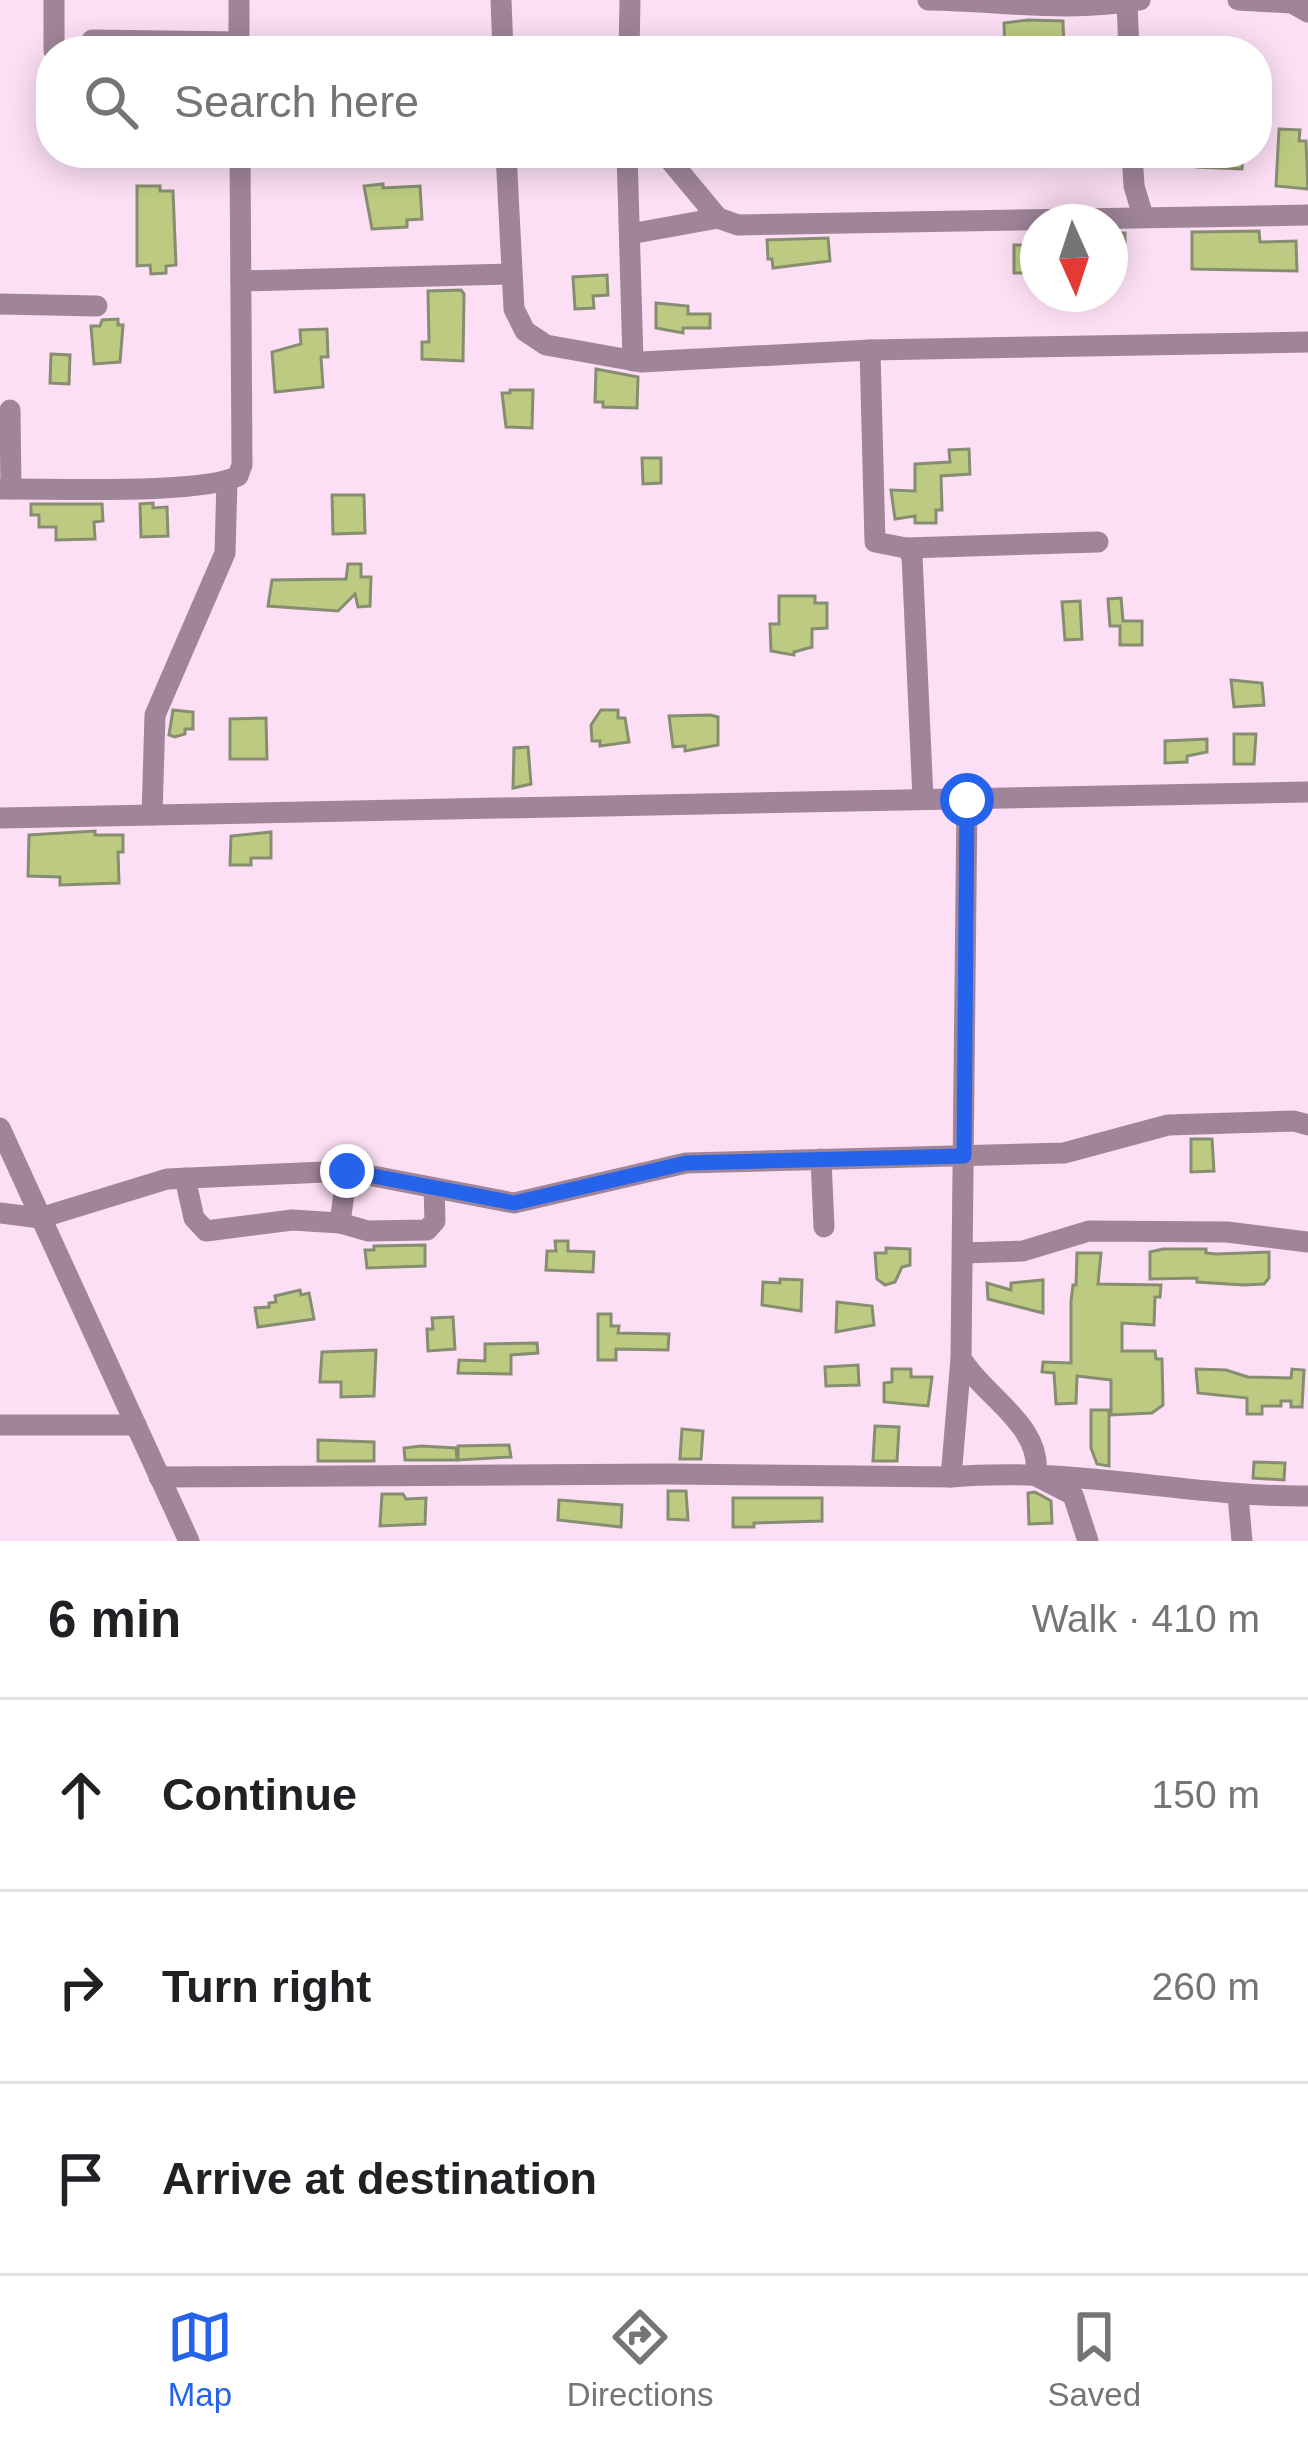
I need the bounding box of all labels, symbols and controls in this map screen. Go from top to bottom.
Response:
search box [36,36,1272,168]
icon: search [78,69,144,135]
text: Search here [174,76,419,127]
north arrow [1020,204,1128,312]
route start [940,773,994,827]
route end [320,1144,374,1198]
text: 6 min [48,1591,181,1648]
text: Walk · 410 m [1032,1597,1260,1640]
icon: ahead [48,1762,114,1828]
text: Continue [162,1769,357,1820]
text: 150 m [1152,1773,1260,1816]
icon: right [48,1954,114,2020]
text: Turn right [162,1961,371,2012]
text: 260 m [1152,1965,1260,2008]
icon: arrive [48,2146,114,2212]
text: Arrive at destination [162,2153,597,2204]
tab: Map [167,2304,233,2414]
tab: Directions [567,2304,714,2414]
tab: Saved [1047,2304,1141,2414]

